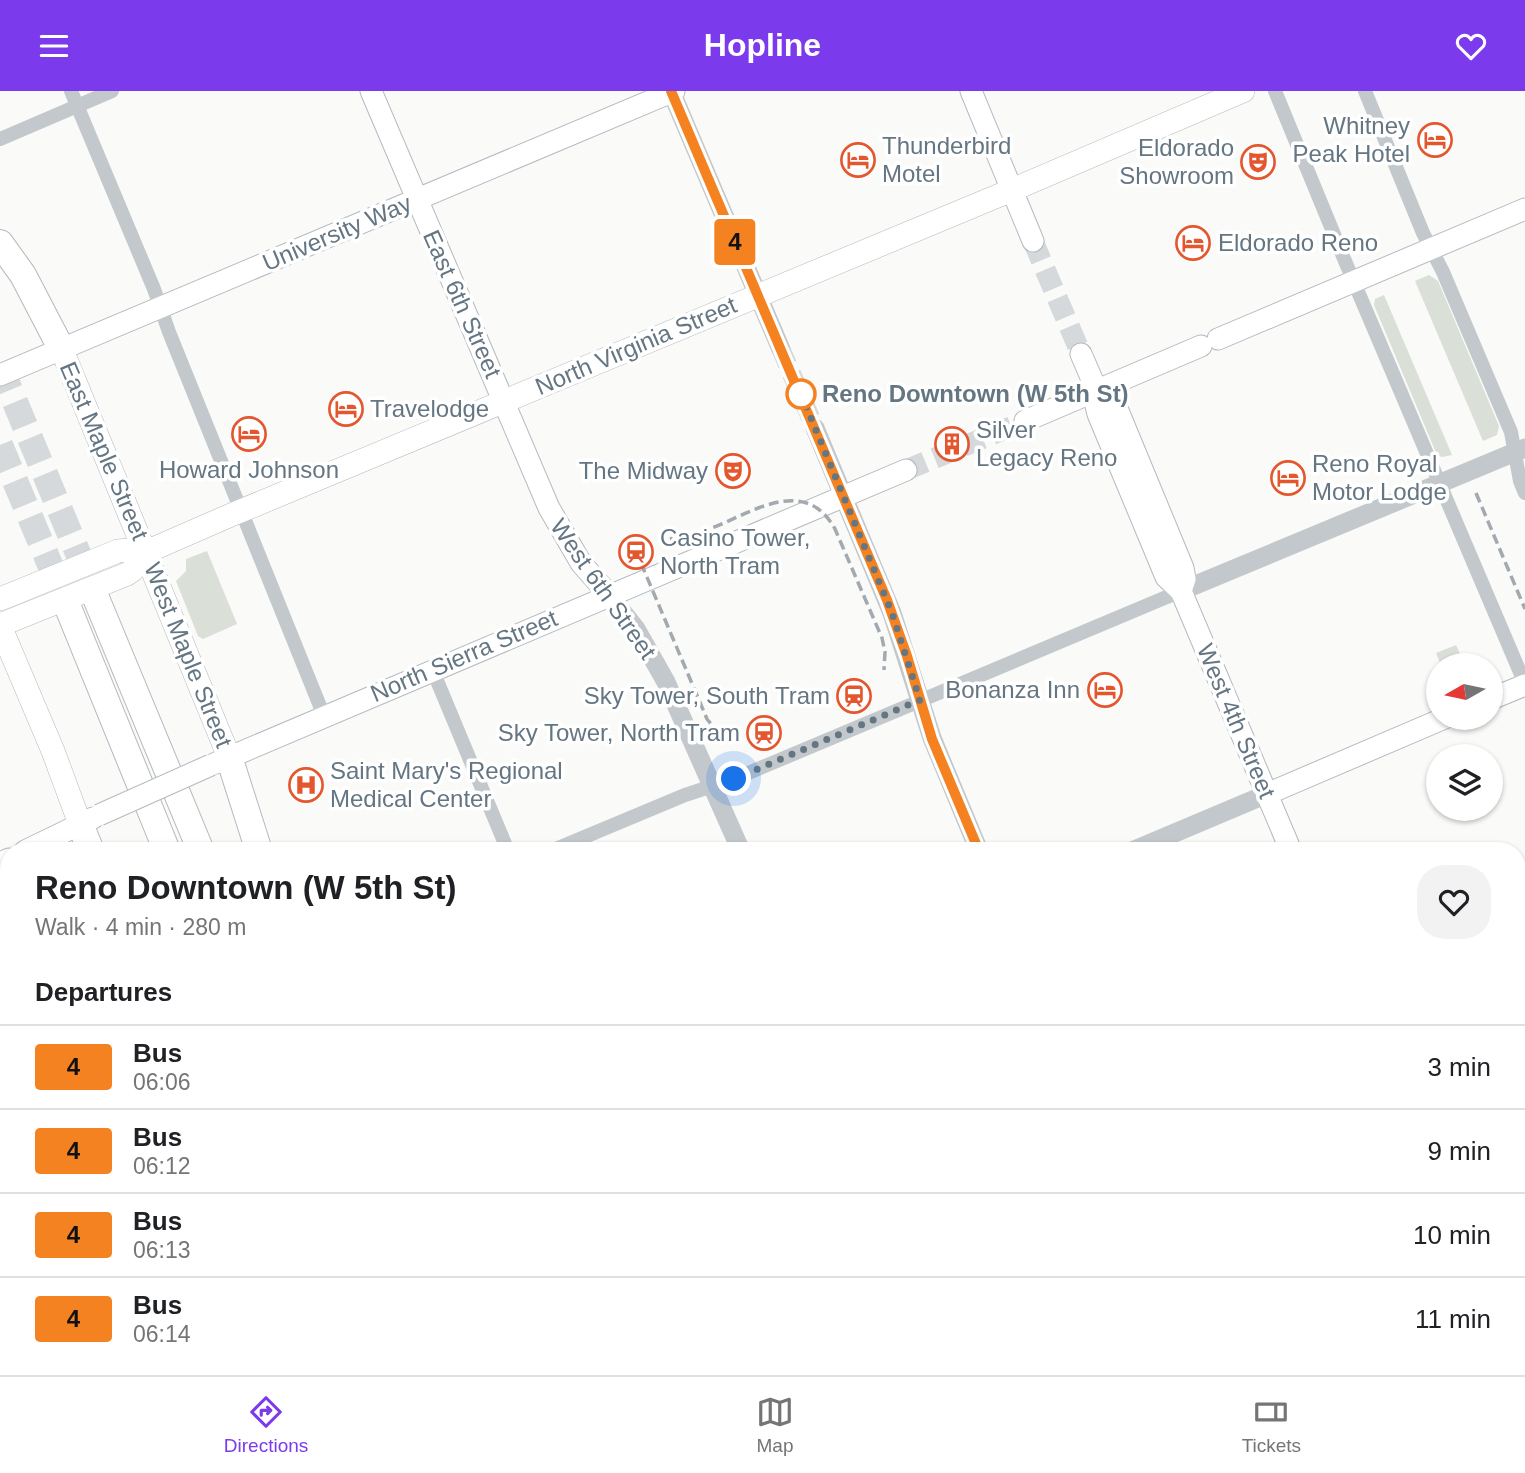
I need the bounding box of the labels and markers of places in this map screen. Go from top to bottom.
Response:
place label: Whitney Peak Hotel [1293,112,1410,167]
hotel icon: Whitney Peak Hotel [1416,121,1454,159]
place label: Thunderbird Motel [882,132,1011,187]
place label: Eldorado Showroom [1119,134,1234,189]
hotel icon: Thunderbird Motel [839,141,877,179]
theatre icon: Eldorado Showroom [1239,143,1277,181]
hotel icon: Eldorado Reno [1174,224,1212,262]
place label: Eldorado Reno [1218,229,1378,256]
marker: Reno Downtown (W 5th St) [786,379,816,409]
place label: Reno Downtown (W 5th St) [822,380,1129,407]
hotel icon: Travelodge [327,390,365,428]
place label: Travelodge [370,395,489,422]
hotel icon: Howard Johnson [230,415,268,453]
place label: Silver Legacy Reno [976,416,1117,471]
building icon: Silver Legacy Reno [933,425,971,463]
place label: Reno Royal Motor Lodge [1312,450,1447,505]
theatre icon: The Midway [714,452,752,490]
place label: Howard Johnson [159,456,339,483]
place label: The Midway [579,457,708,484]
hotel icon: Reno Royal Motor Lodge [1269,459,1307,497]
place label: Casino Tower, North Tram [660,524,810,579]
station icon: Casino Tower, North Tram [617,533,655,571]
hotel icon: Bonanza Inn [1086,671,1124,709]
place label: Bonanza Inn [945,676,1080,703]
station icon: Sky Tower, South Tram [835,677,873,715]
place label: Sky Tower, South Tram [584,682,830,709]
station icon: Sky Tower, North Tram [745,714,783,752]
place label: Sky Tower, North Tram [498,719,740,746]
place label: Saint Mary's Regional Medical Center [330,757,563,812]
hospital icon: Saint Mary's Regional Medical Center [287,766,325,804]

